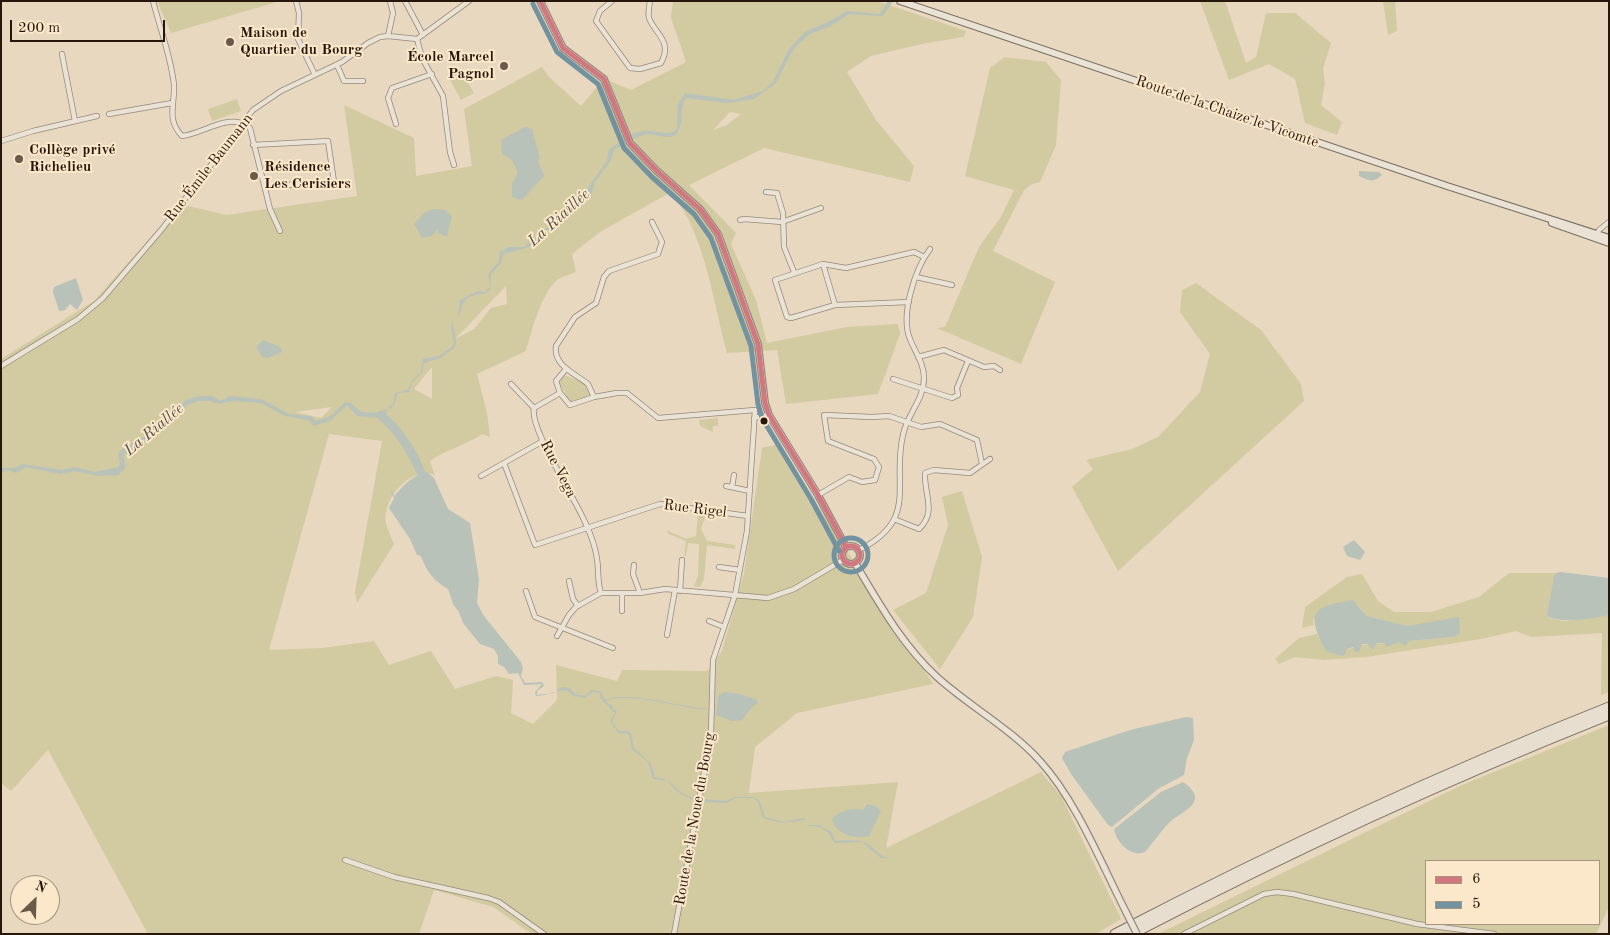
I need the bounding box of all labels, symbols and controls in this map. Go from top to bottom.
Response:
scale bar [12,10,168,42]
text: 200 m [18,21,60,36]
place label: Maison de Quartier du Bourg [240,24,363,59]
marker: Maison de Quartier du Bourg [224,36,236,48]
place label: École Marcel Pagnol [407,48,494,83]
marker: École Marcel Pagnol [498,60,510,72]
street label: Route de la Chaize le Vicomte [1133,72,1321,152]
street label: Rue Émile Baumann [161,110,257,226]
place label: Collège privé Richelieu [29,141,116,176]
marker: Collège privé Richelieu [13,153,25,165]
place label: Résidence Les Cerisiers [264,158,351,193]
marker: Résidence Les Cerisiers [248,170,260,182]
water label: La Riaillée [524,185,594,251]
water label: La Riallée [120,400,188,460]
unlabelled marker [759,416,769,426]
street label: Rue Vega [536,437,580,501]
street label: Rue Rigel [662,496,728,522]
street label: Route de la Noue du Bourg [671,731,719,907]
legend [1425,860,1600,925]
text: 6 [1472,872,1481,887]
north arrow [10,875,60,925]
text: N [33,879,48,896]
text: 5 [1472,897,1481,912]

